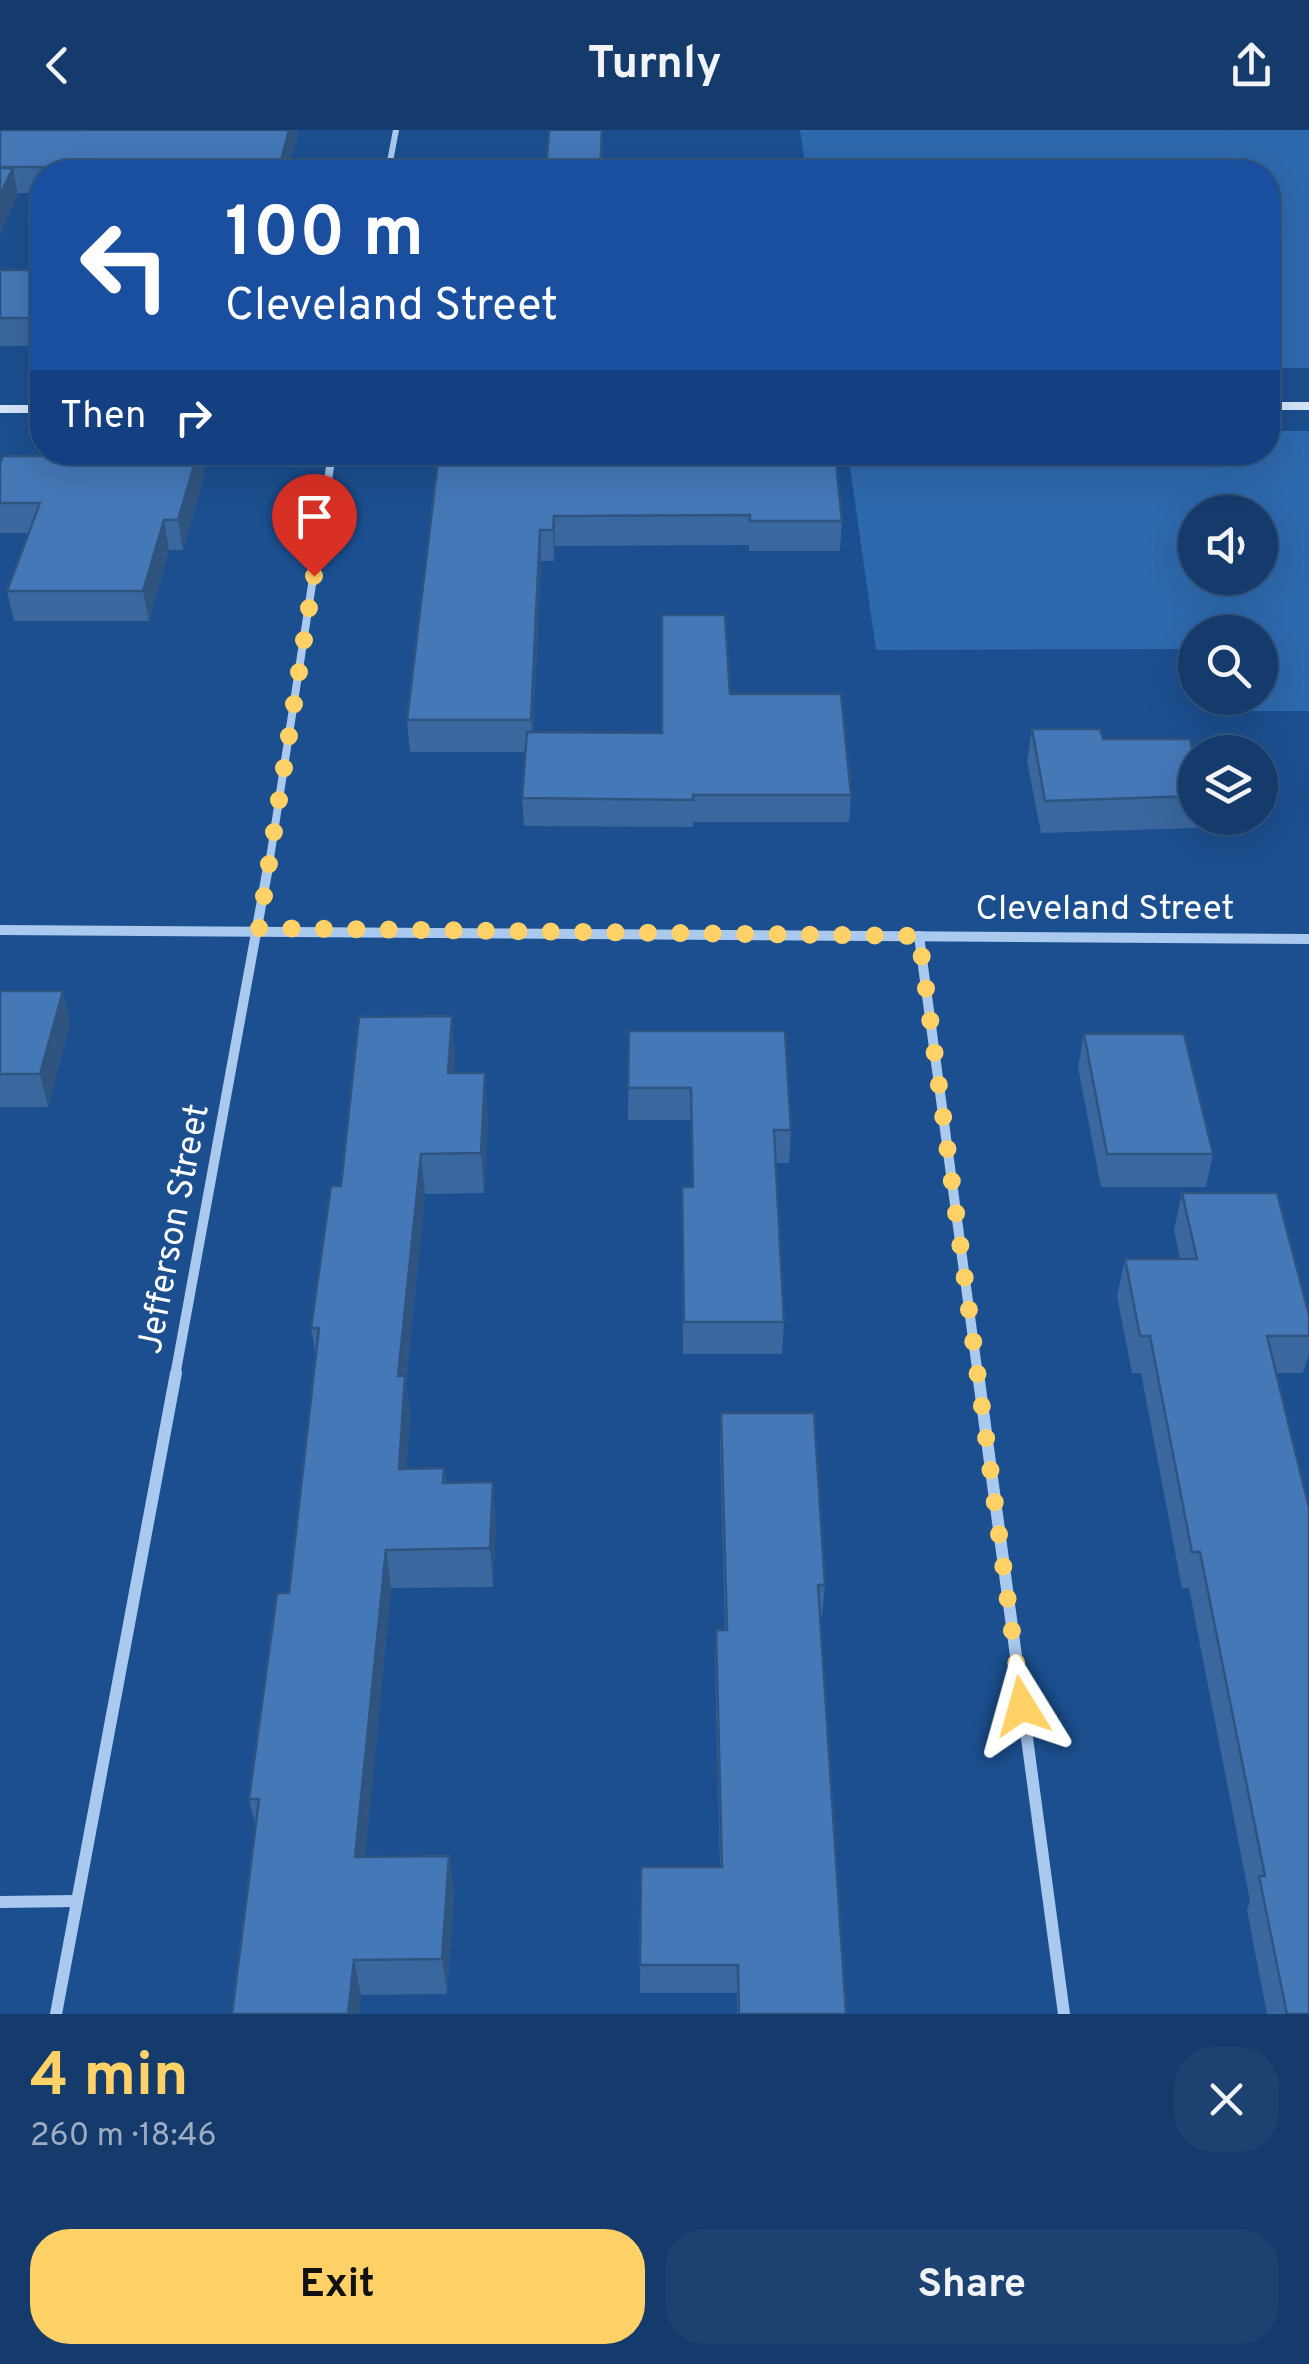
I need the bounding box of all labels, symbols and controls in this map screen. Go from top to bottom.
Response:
text: Turnly [587,37,722,94]
icon: back [30,38,85,93]
icon: share [1224,38,1279,93]
text: 100 m [225,192,424,281]
icon: left [60,200,190,330]
text: Cleveland Street [225,279,558,336]
icon: right [166,390,221,445]
text: Then [60,393,146,442]
pin [272,474,357,577]
icon: arrive [287,489,342,544]
map controls [1178,495,1278,835]
button: sound [1178,495,1278,595]
button: search [1178,615,1278,715]
button: layers [1178,735,1278,835]
street label: Cleveland Street [975,888,1235,932]
street label: Jefferson Street [129,1100,221,1358]
position arrow [970,1654,1074,1758]
text: 4 min [30,2041,189,2117]
button: close [1174,2047,1279,2152]
text: 260 m · 18:46 [30,2117,217,2157]
button: Exit [30,2229,645,2344]
button: Share [665,2229,1279,2344]

